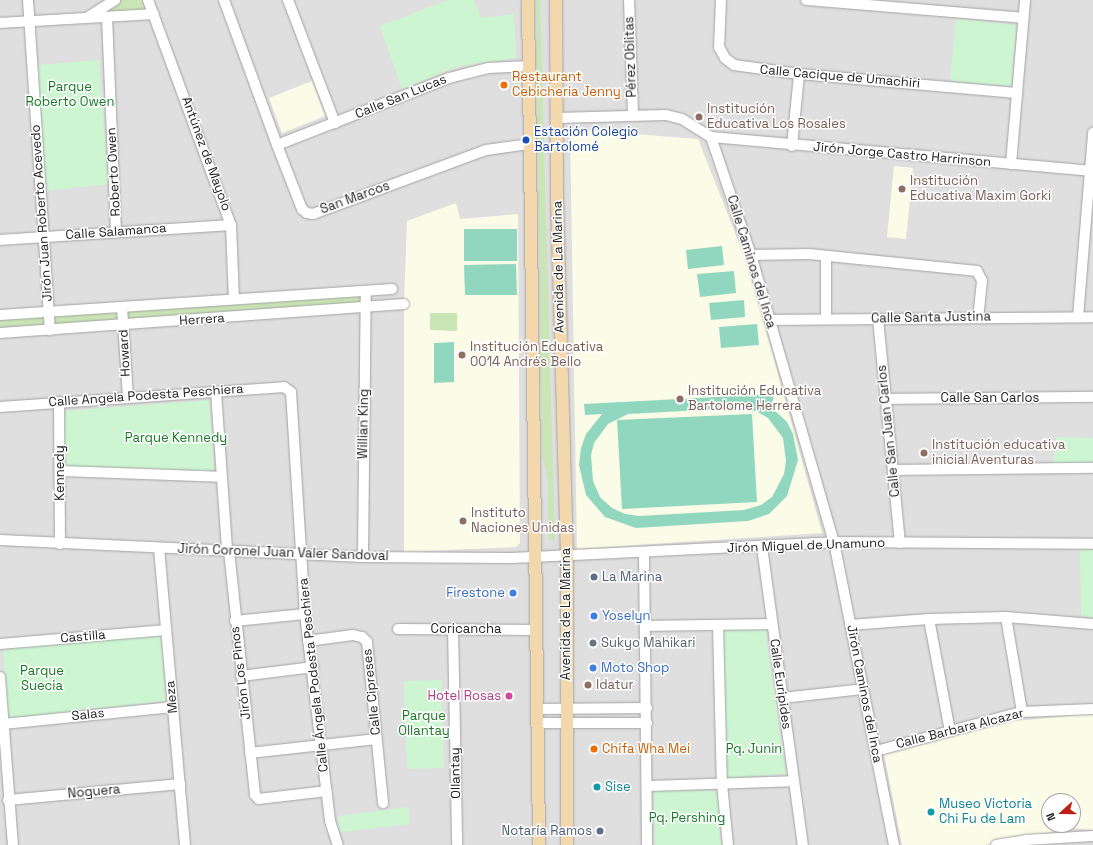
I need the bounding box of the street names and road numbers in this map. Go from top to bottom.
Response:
street label: Pérez Oblitas [622,16,640,98]
street label: Calle Cacique de Umachiri [759,62,921,92]
street label: Calle San Lucas [353,72,449,122]
street label: Antúnez de Mayolo [178,95,234,213]
street label: Jirón Juan Roberto Acevedo [28,124,56,302]
street label: Roberto Owen [104,127,124,217]
street label: Jirón Jorge Castro Harrinson [812,139,992,171]
street label: San Marcos [318,178,392,218]
street label: Calle Caminos del Inca [723,193,779,331]
street label: Avenida de La Marina [550,201,568,333]
street label: Calle Salamanca [65,221,167,243]
street label: Calle Santa Justina [871,309,991,327]
street label: Herrera [179,311,225,329]
street label: Howard [116,329,134,377]
street label: Calle San Juan Carlos [874,364,904,498]
street label: Calle Angela Podesta Peschiera [48,381,244,411]
street label: Willian King [356,389,372,459]
street label: Calle San Carlos [941,390,1039,406]
street label: Kennedy [52,445,68,501]
street label: Jirón Miguel de Unamuno [727,535,885,557]
street label: Jirón Coronel Juan Valer Sandoval [177,542,389,564]
street label: Avenida de La Marina [558,548,574,680]
street label: Calle Ángela Podesta Peschiera [296,577,332,773]
street label: Coricancha [431,621,501,637]
street label: Jirón Caminos del Inca [843,624,885,764]
street label: Jirón Los Pinos [228,625,254,721]
street label: Castilla [60,627,106,647]
street label: Calle Euripides [766,638,794,730]
street label: Calle Cipreses [360,648,384,736]
street label: Meza [163,680,181,714]
street label: Salas [71,706,105,724]
street label: Calle Barbara Alcazar [894,706,1026,752]
street label: Ollantay [448,747,464,799]
street label: Noguera [67,782,121,802]

